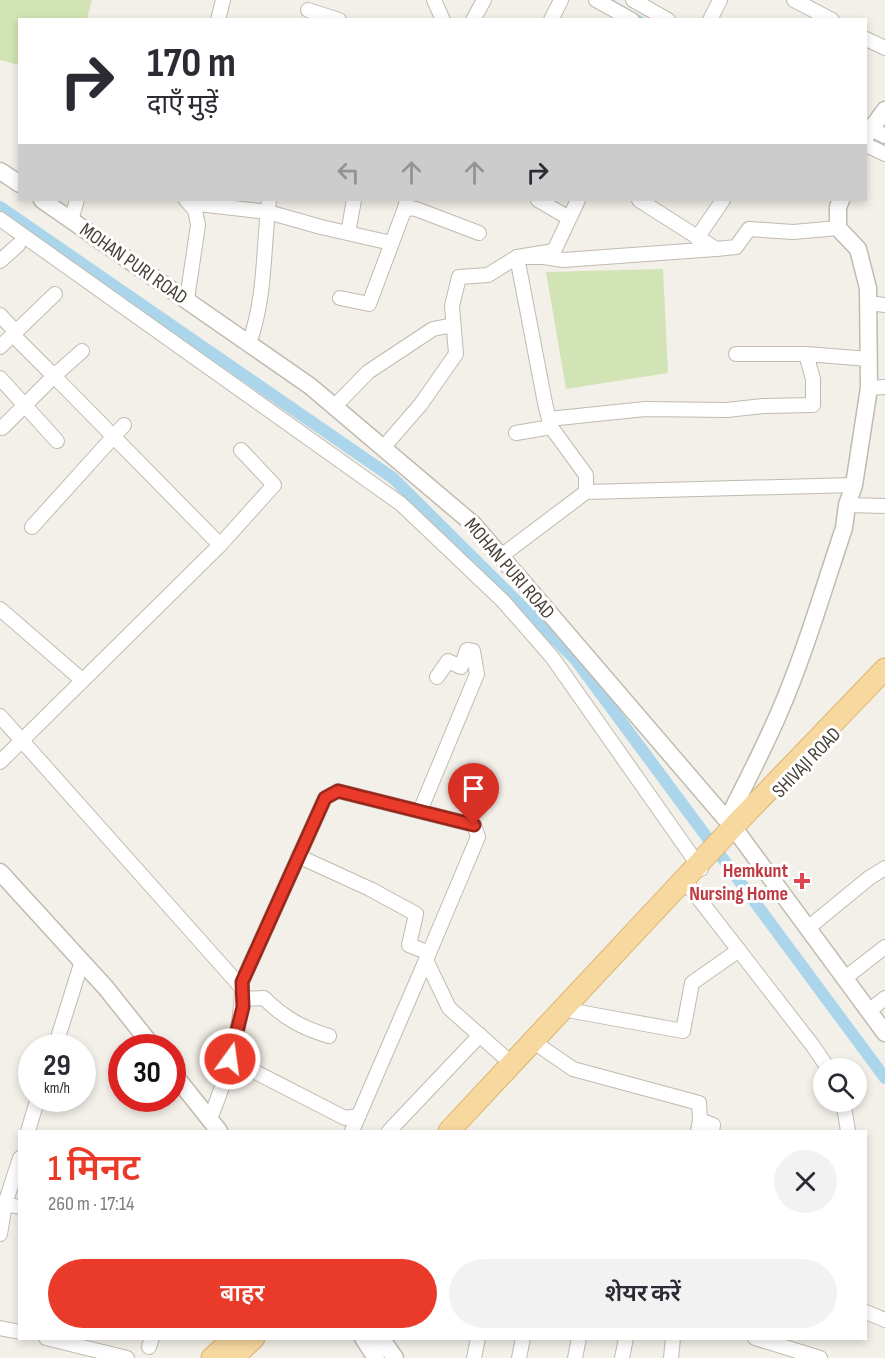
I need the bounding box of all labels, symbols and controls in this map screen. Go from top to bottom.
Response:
text: 170 m [147,38,236,89]
icon: right [48,42,126,120]
text: दाएँ मुड़ें [147,89,218,121]
icon: left [332,156,365,189]
icon: ahead [395,156,428,189]
icon: ahead [458,156,491,189]
icon: right [521,156,554,189]
street label: MOHAN PURI ROAD [75,218,192,310]
street label: MOHAN PURI ROAD [459,513,560,624]
street label: SHIVAJI ROAD [767,723,846,803]
pin [448,763,499,825]
icon: arrive [457,772,490,805]
place label: Hemkunt Nursing Home [689,859,788,906]
marker: Hemkunt Nursing Home [793,872,811,890]
position arrow [198,1027,262,1091]
speed limit sign: 30 [108,1034,186,1112]
text: 29 [43,1048,71,1084]
map controls [813,1058,867,1112]
button: search [813,1058,867,1112]
text: km/h [44,1079,70,1098]
text: 1 मिनट [48,1148,140,1191]
button: close [774,1150,837,1213]
text: 260 m · 17:14 [48,1192,134,1216]
button: बाहर [48,1259,437,1328]
button: शेयर करें [449,1259,837,1328]

